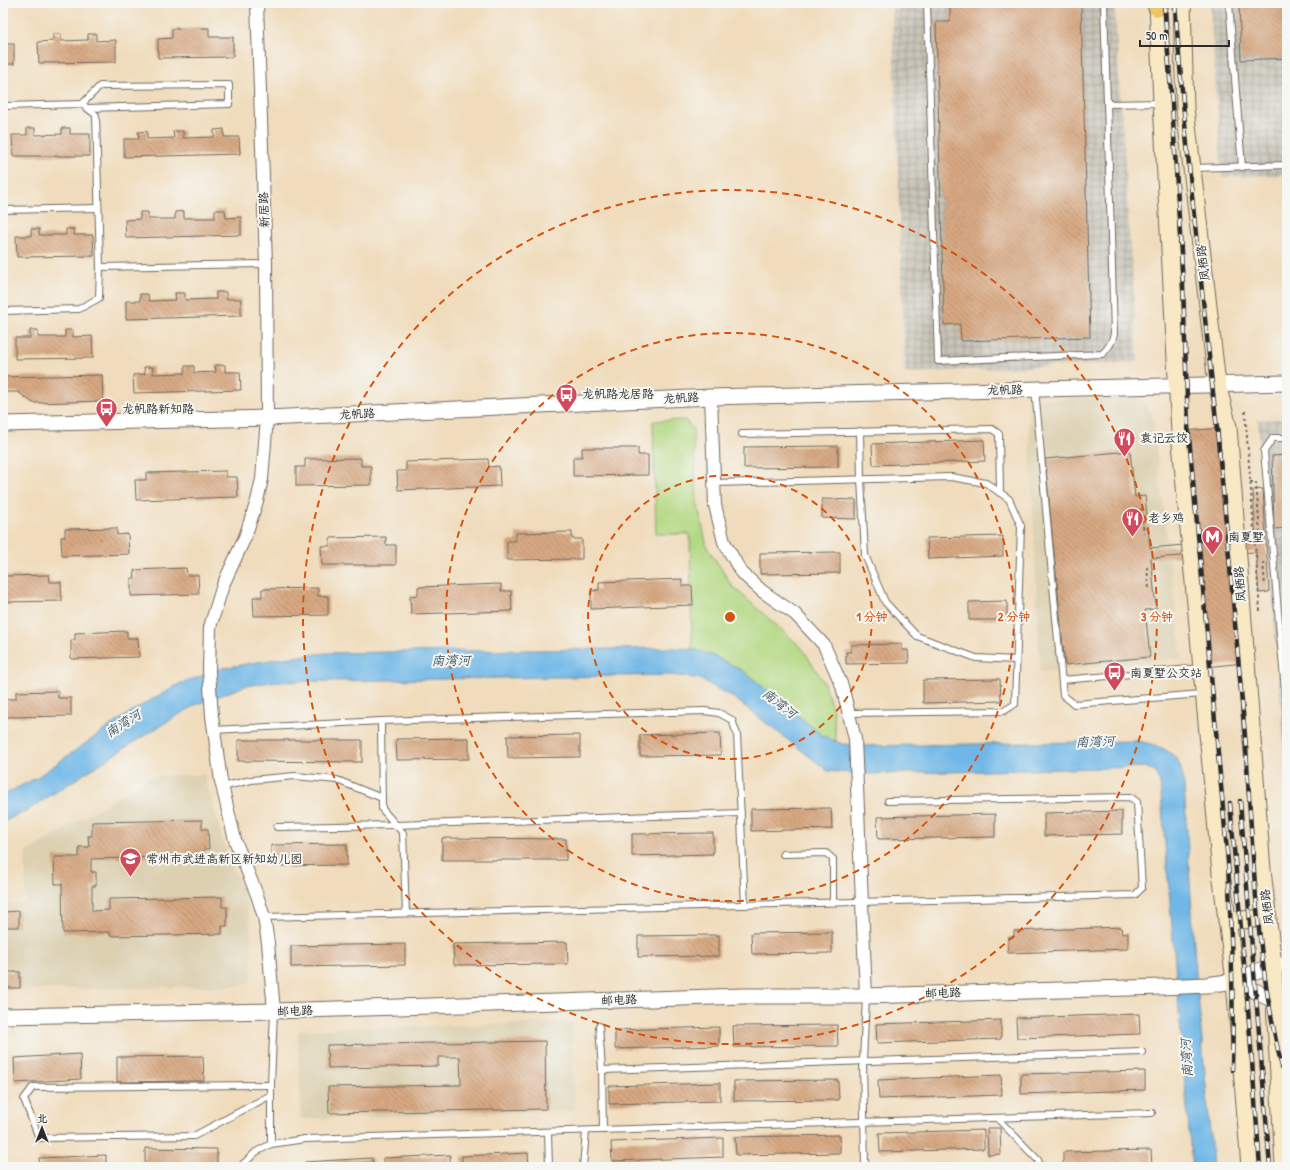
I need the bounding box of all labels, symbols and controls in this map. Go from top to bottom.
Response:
scale bar [1140,22,1229,48]
text: 50 m [1146,27,1167,44]
street label: 新居路 [254,192,273,228]
street label: 凤栖路 [1192,244,1213,282]
bus stop icon: 龙帆路龙居路 [553,381,579,414]
street label: 龙帆路 [987,381,1023,398]
place label: 龙帆路龙居路 [582,385,654,402]
street label: 龙帆路 [663,388,699,407]
bus stop icon: 龙帆路新知路 [93,396,119,429]
place label: 龙帆路新知路 [122,400,194,417]
street label: 龙帆路 [339,404,375,423]
restaurant icon: 袁记云饺 [1111,425,1137,458]
place label: 袁记云饺 [1140,429,1188,446]
restaurant icon: 老乡鸡 [1119,505,1145,538]
place label: 老乡鸡 [1148,509,1184,526]
metro station icon: 南夏墅 [1200,524,1226,557]
place label: 南夏墅 [1228,528,1264,545]
street label: 凤栖路 [1230,565,1249,603]
text: 1 分钟 [856,608,888,625]
text: 2 分钟 [998,608,1030,625]
text: 3 分钟 [1141,608,1173,625]
centre of rings [723,610,737,624]
water label: 南湾河 [431,651,473,669]
bus stop icon: 南夏墅公交站 [1101,660,1127,693]
place label: 南夏墅公交站 [1130,664,1202,681]
water label: 南湾河 [759,684,802,723]
water label: 南湾河 [102,704,146,741]
water label: 南湾河 [1075,731,1117,751]
school or university icon: 常州市武进高新区新知幼儿园 [118,846,144,879]
place label: 常州市武进高新区新知幼儿园 [146,850,302,867]
street label: 凤栖路 [1256,888,1277,926]
street label: 邮电路 [925,983,961,1002]
street label: 邮电路 [601,990,637,1009]
street label: 邮电路 [277,1001,313,1020]
water label: 南湾河 [1176,1036,1196,1078]
north arrow [22,1108,62,1148]
text: 北 [37,1111,48,1125]

